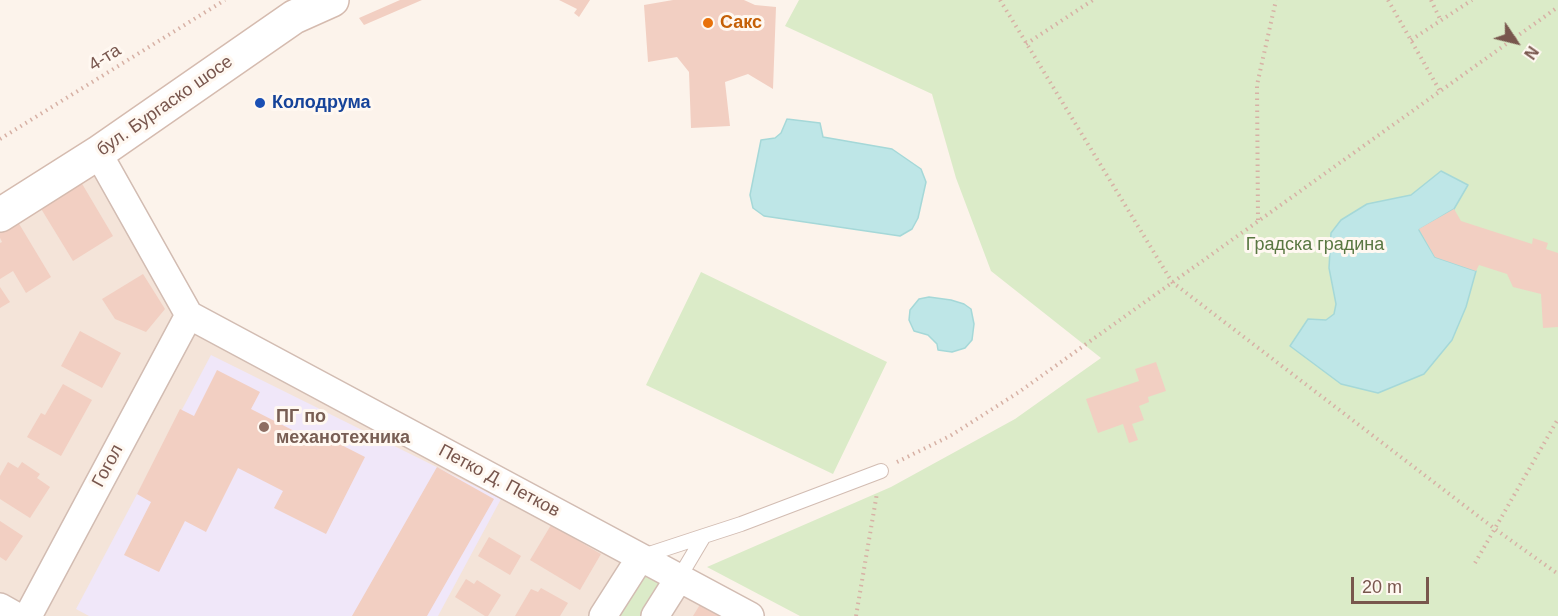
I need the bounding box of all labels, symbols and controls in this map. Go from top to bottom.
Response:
place label: Сакс [720,12,762,34]
north arrow [1486,12,1546,72]
marker: Сакс [701,16,715,30]
street label: 4-та [85,40,125,76]
text: N [1521,43,1541,62]
street label: бул. Бургаско шосе [93,51,237,161]
place label: Колодрума [272,92,371,114]
marker: Колодрума [253,96,267,110]
park label: Градска градина [1246,234,1384,256]
place label: ПГ по механотехника [276,406,410,448]
marker: ПГ по механотехника [257,420,271,434]
street label: Петко Д. Петков [435,440,563,522]
street label: Гогол [88,441,128,491]
scale bar [1354,565,1432,603]
text: 20 m [1362,577,1402,597]

